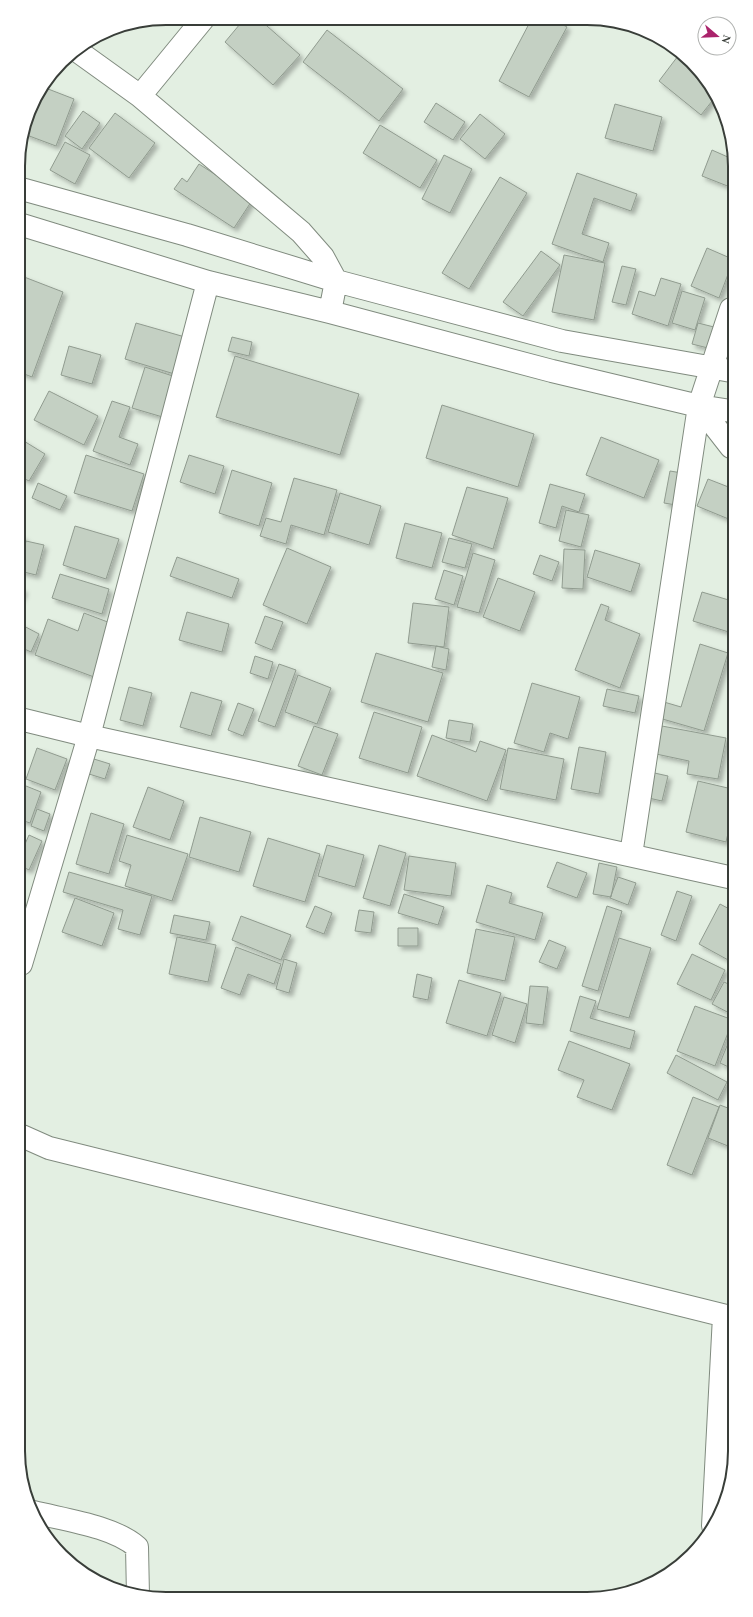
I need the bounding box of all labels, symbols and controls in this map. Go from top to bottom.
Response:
north arrow [697,16,737,56]
text: N [719,34,733,45]

